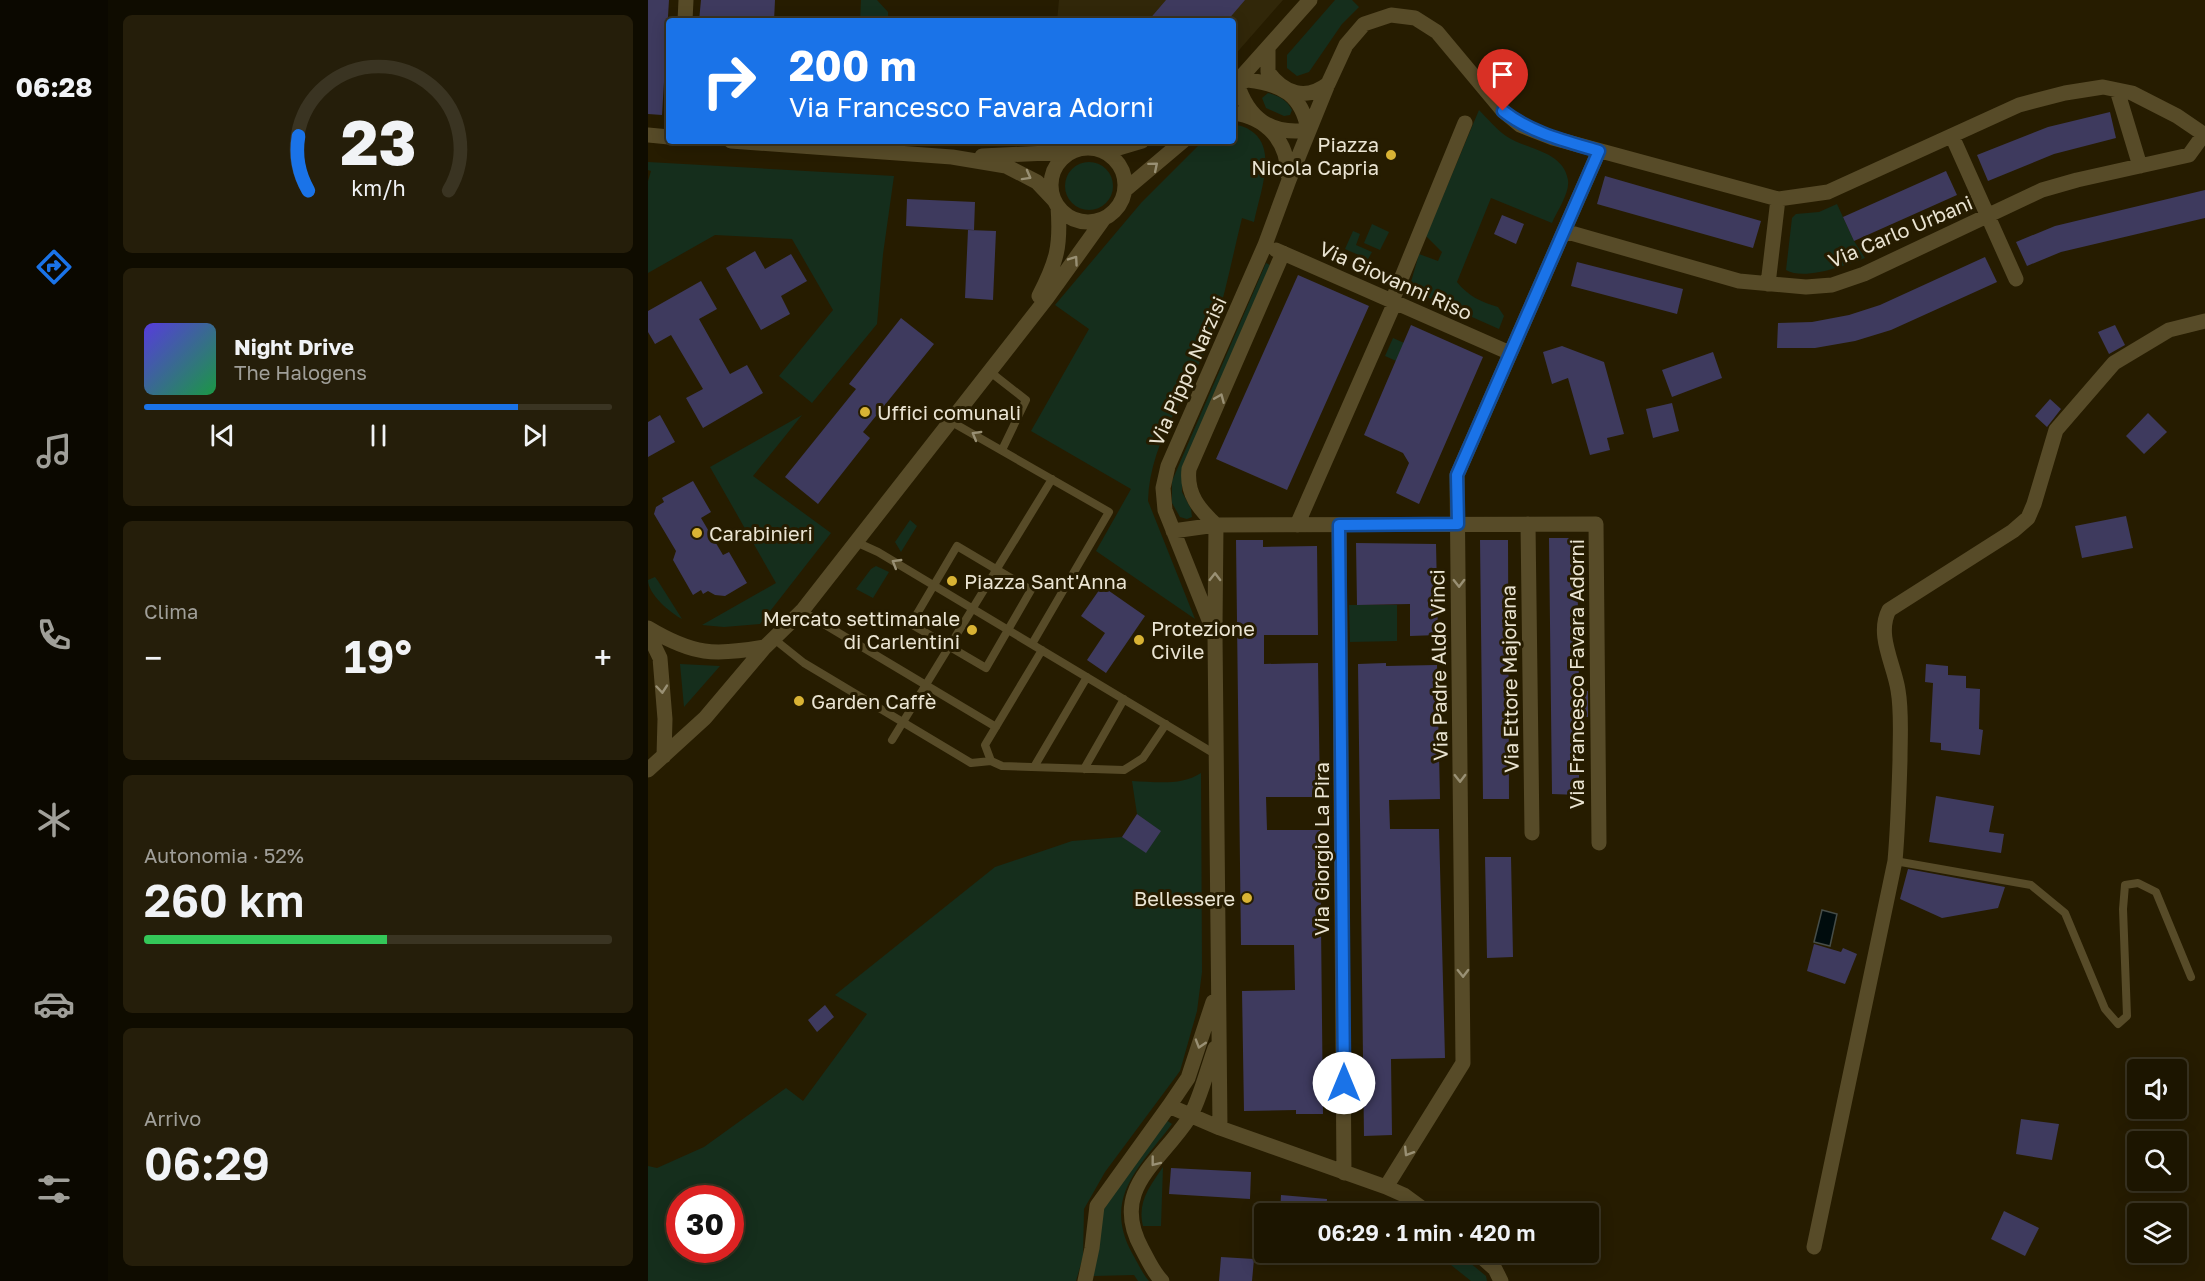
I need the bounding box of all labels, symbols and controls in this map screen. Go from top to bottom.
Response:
text: 200 m [789,40,916,90]
icon: right [690,42,768,120]
pin [1477,49,1528,111]
icon: arrive [1486,58,1519,91]
text: 06:28 [15,71,93,103]
text: Via Francesco Favara Adorni [789,91,1154,123]
text: 23 [340,104,416,179]
place label: Piazza Nicola Capria [1251,132,1379,179]
marker: Piazza Nicola Capria [1384,148,1398,162]
one-way arrow [1147,162,1158,173]
one-way arrow [1020,169,1031,180]
text: km/h [351,175,405,201]
street label: Via Carlo Urbani [1824,190,1976,272]
street label: Via Giovanni Riso [1316,236,1476,324]
icon: directions [33,246,75,288]
one-way arrow [1067,256,1078,267]
street label: Via Pippo Narzisi [1143,293,1231,449]
text: Night Drive [234,333,354,360]
text: The Halogens [234,360,367,384]
one-way arrow [1213,393,1225,404]
place label: Uffici comunali [877,400,1021,424]
marker: Uffici comunali [858,405,872,419]
icon: previous [206,419,239,452]
icon: pause [362,419,395,452]
icon: next [518,419,551,452]
icon: music [33,430,75,472]
one-way arrow [972,431,982,442]
place label: Carabinieri [709,521,813,545]
marker: Carabinieri [690,526,704,540]
street label: Via Francesco Favara Adorni [1564,539,1588,809]
one-way arrow [892,558,902,570]
place label: Piazza Sant'Anna [964,569,1127,593]
street label: Via Padre Aldo Vinci [1424,569,1452,761]
one-way arrow [1209,572,1221,581]
marker: Piazza Sant'Anna [945,574,959,588]
one-way arrow [1452,578,1465,587]
street label: Via Ettore Majorana [1495,585,1523,773]
text: Clima [144,599,198,623]
place label: Mercato settimanale di Carlentini [763,606,960,653]
icon: phone [33,614,75,656]
place label: Protezione Civile [1151,616,1255,663]
marker: Mercato settimanale di Carlentini [965,623,979,637]
text: 19° [344,629,412,683]
marker: Protezione Civile [1132,633,1146,647]
text: − [144,638,162,677]
text: + [594,638,612,677]
one-way arrow [655,684,668,694]
place label: Garden Caffè [811,689,936,713]
marker: Garden Caffè [792,694,806,708]
street label: Via Giorgio La Pira [1309,762,1333,936]
one-way arrow [1454,773,1467,782]
icon: climate [33,799,75,841]
text: Autonomia · 52% [144,843,304,867]
text: 260 km [144,873,304,927]
place label: Bellessere [1134,886,1235,910]
marker: Bellessere [1240,891,1254,905]
one-way arrow [1456,968,1469,977]
icon: car [33,983,75,1025]
one-way arrow [1195,1038,1207,1049]
position arrow [1312,1051,1376,1115]
map controls [2127,1059,2187,1263]
button: sound [2127,1059,2187,1119]
text: Arrivo [144,1106,201,1130]
button: search [2127,1131,2187,1191]
text: 06:29 [144,1136,270,1190]
one-way arrow [1403,1146,1415,1156]
one-way arrow [1151,1156,1162,1167]
icon: filters [33,1168,75,1210]
speed limit sign: 30 [666,1185,744,1263]
button: layers [2127,1203,2187,1263]
text: 06:29 · 1 min · 420 m [1317,1219,1536,1246]

